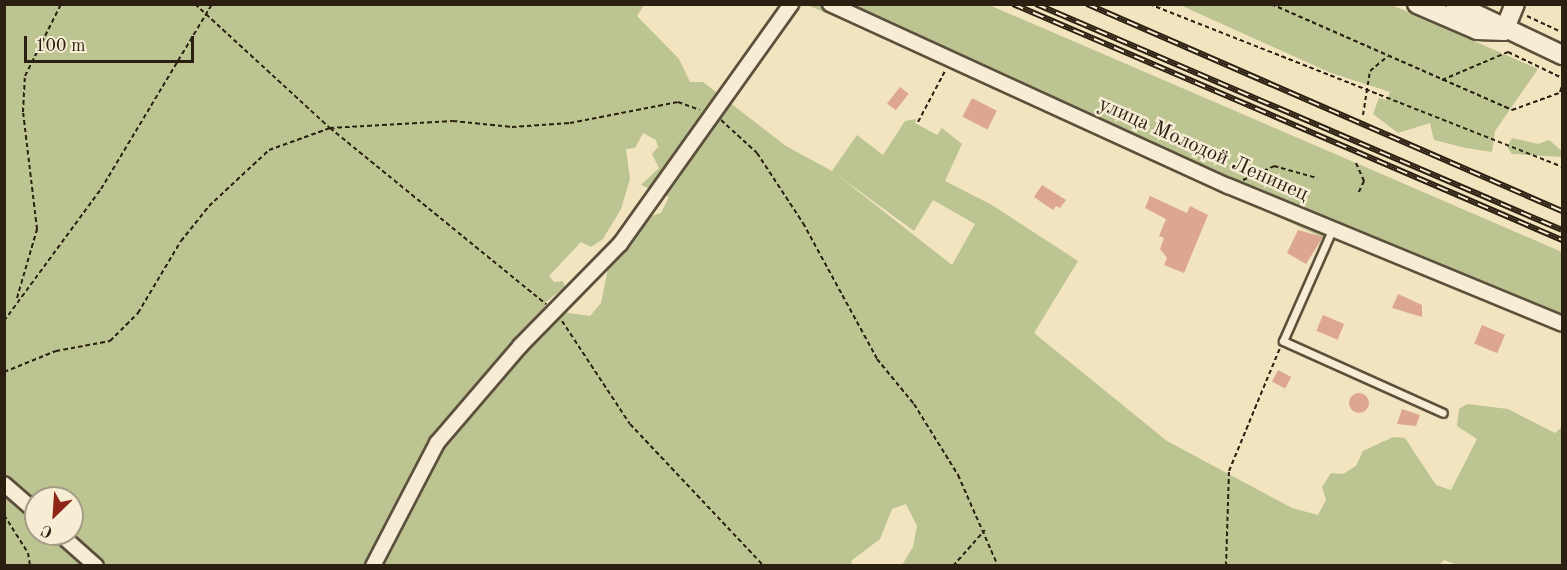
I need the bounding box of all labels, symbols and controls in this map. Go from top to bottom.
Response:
scale bar [27,24,196,62]
text: 100 m [35,37,86,55]
street label: улица Молодой Ленинец [1094,92,1312,208]
north arrow [24,486,84,546]
text: С [39,521,55,540]

